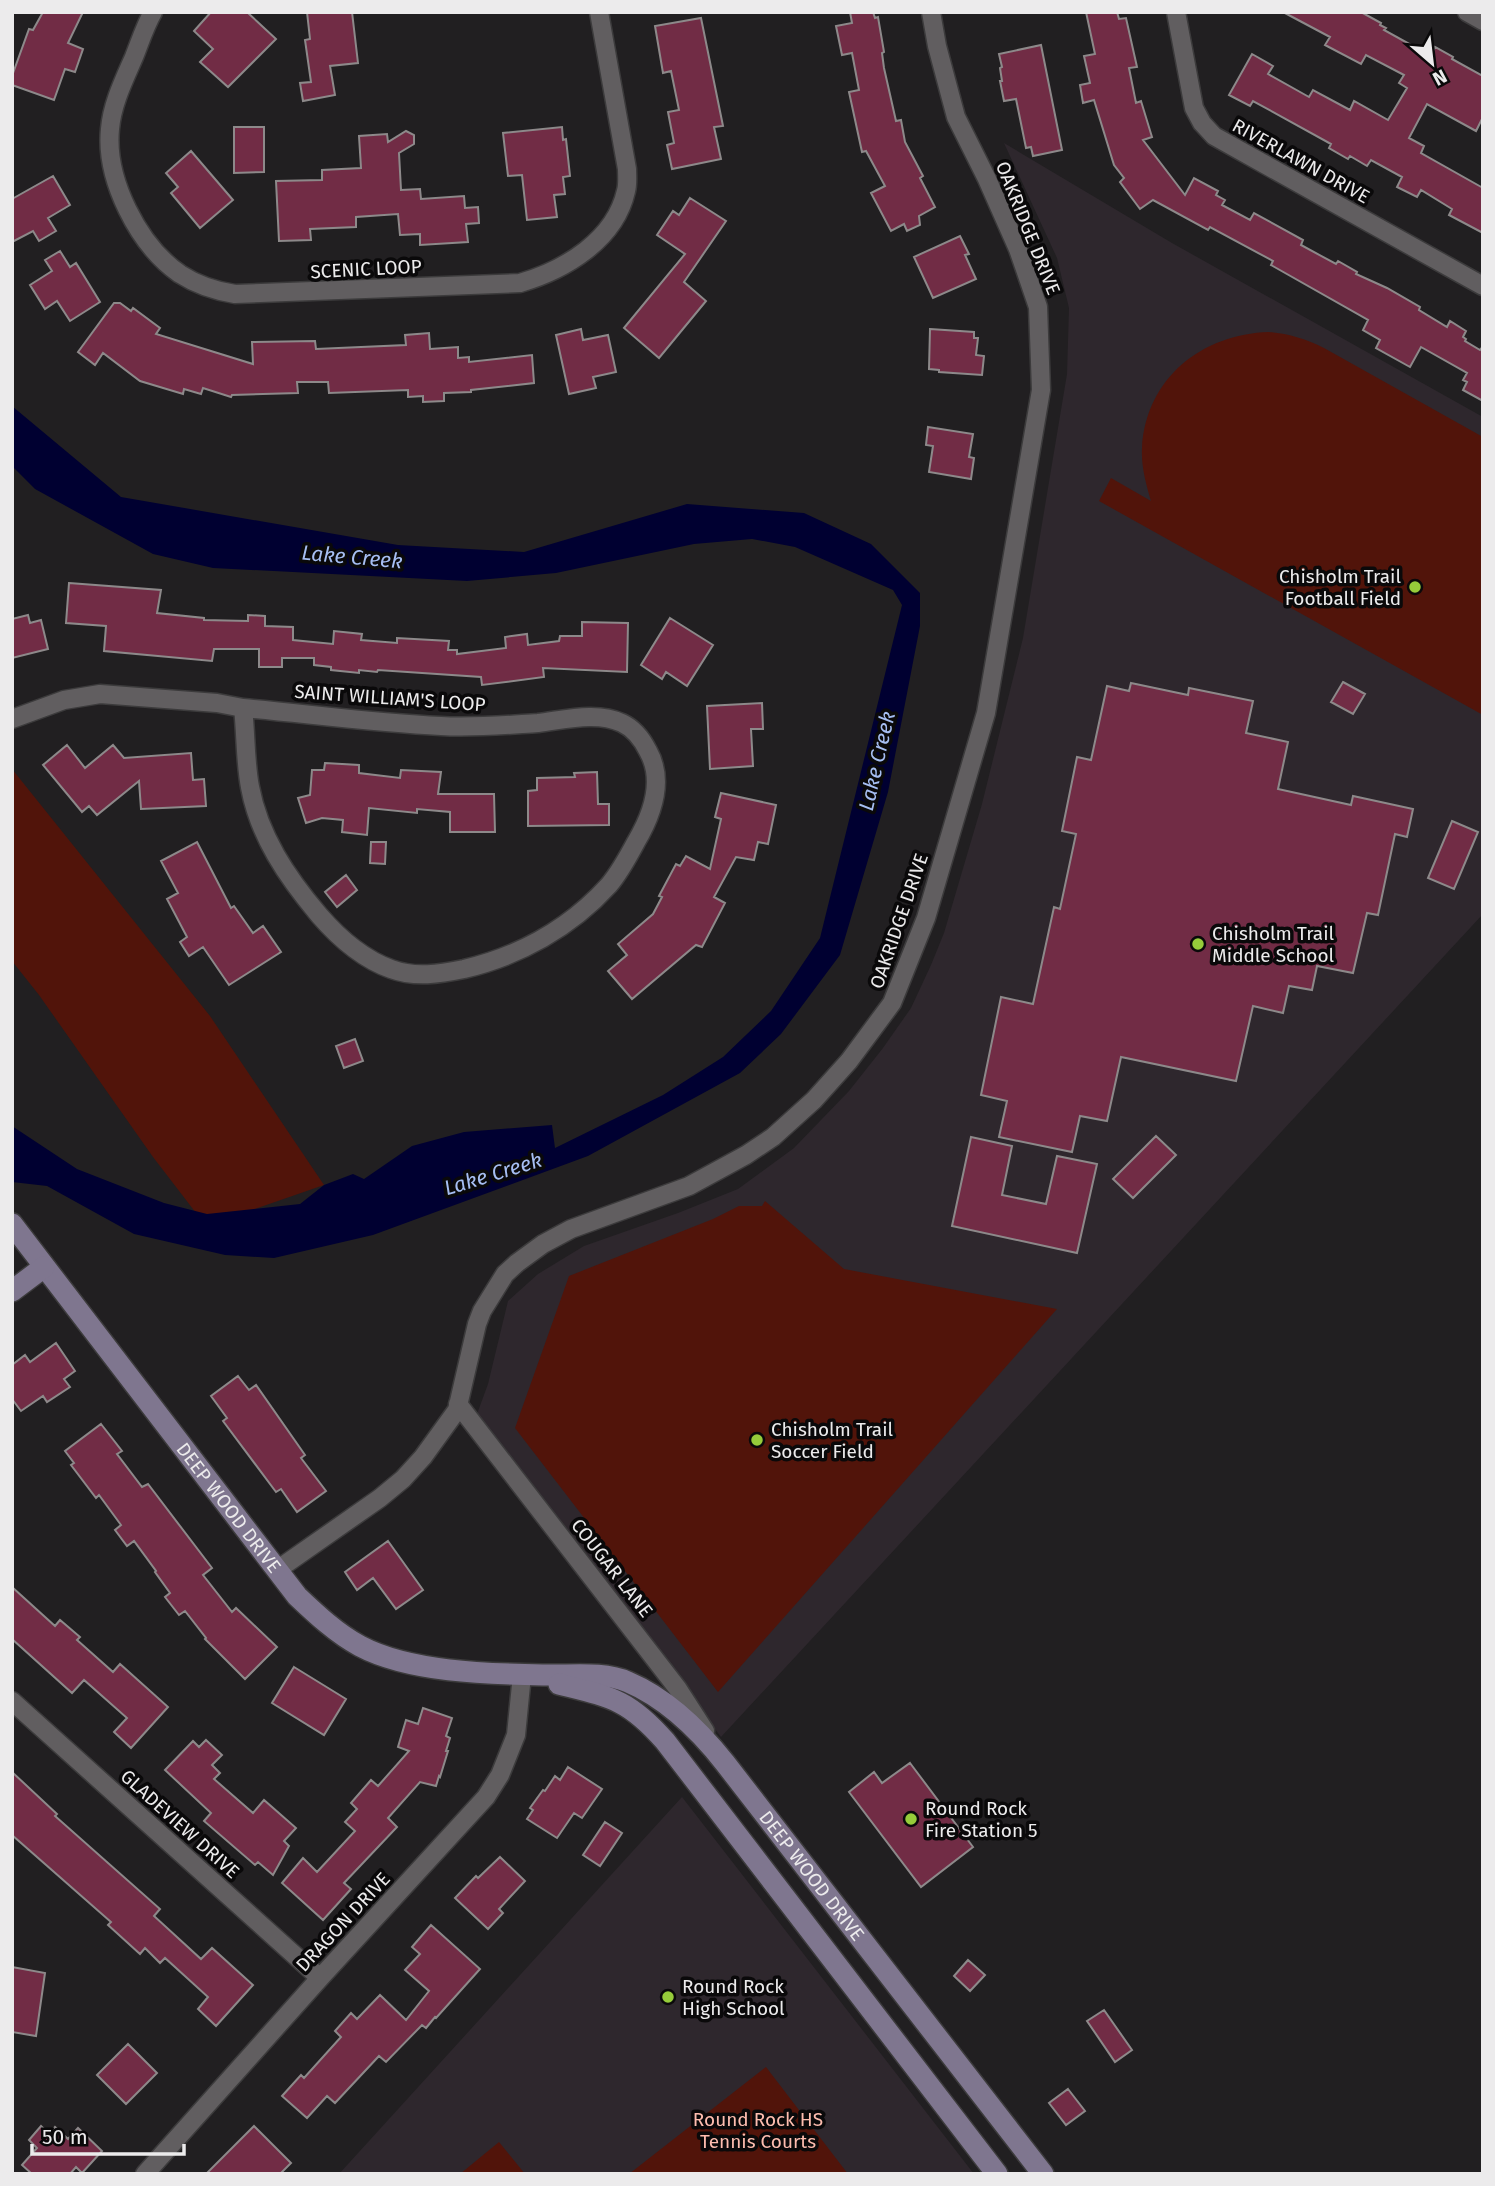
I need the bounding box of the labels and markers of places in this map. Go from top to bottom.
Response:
place label: Chisholm Trail Football Field [1279,565,1401,610]
marker: Chisholm Trail Football Field [1407,579,1423,595]
place label: Chisholm Trail Middle School [1212,922,1335,967]
marker: Chisholm Trail Middle School [1190,936,1206,952]
place label: Chisholm Trail Soccer Field [771,1418,894,1463]
marker: Chisholm Trail Soccer Field [749,1432,765,1448]
place label: Round Rock Fire Station 5 [925,1797,1038,1842]
marker: Round Rock Fire Station 5 [903,1811,919,1827]
place label: Round Rock High School [682,1975,785,2020]
marker: Round Rock High School [660,1989,676,2005]

